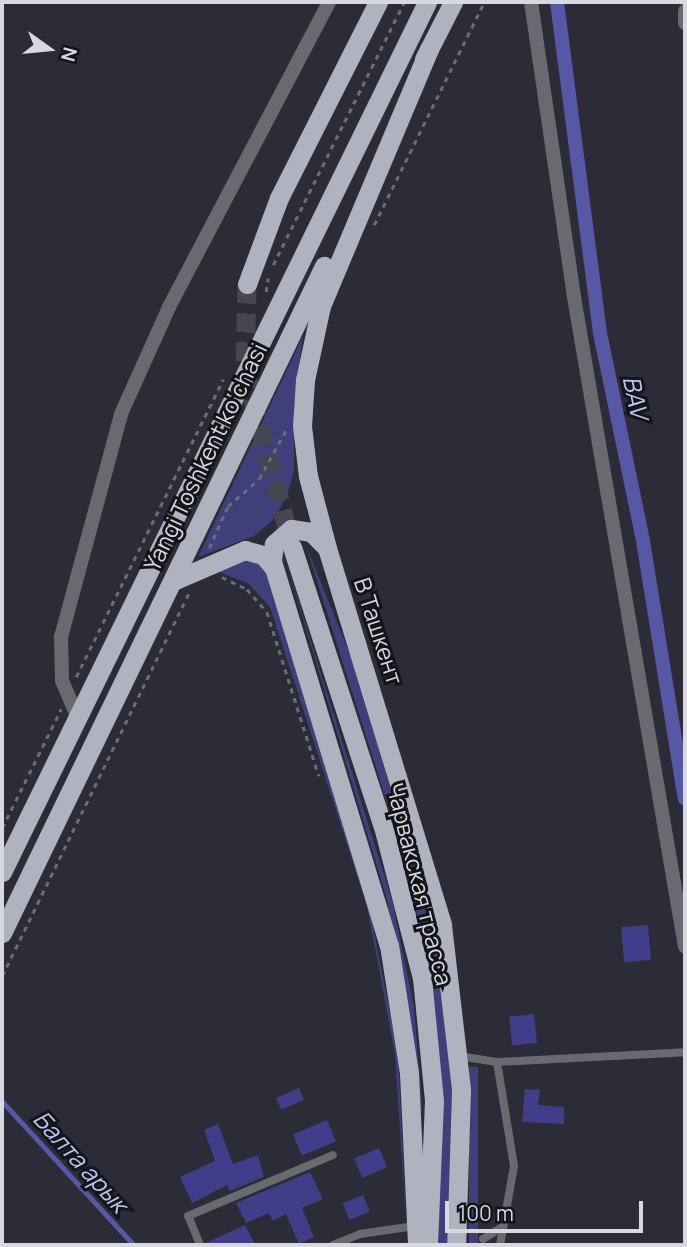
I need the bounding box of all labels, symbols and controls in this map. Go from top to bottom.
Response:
north arrow [14,14,84,84]
text: N [55,44,84,64]
street label: Yangi Toshkent ko‘chasi [138,338,272,576]
water label: BAV [617,373,655,421]
street label: В Ташкент [349,574,409,688]
street label: Чарвакская трасса [381,780,459,988]
water label: Балта арык [28,1104,134,1218]
scale bar [449,1188,647,1232]
text: 100 m [458,1199,514,1227]

